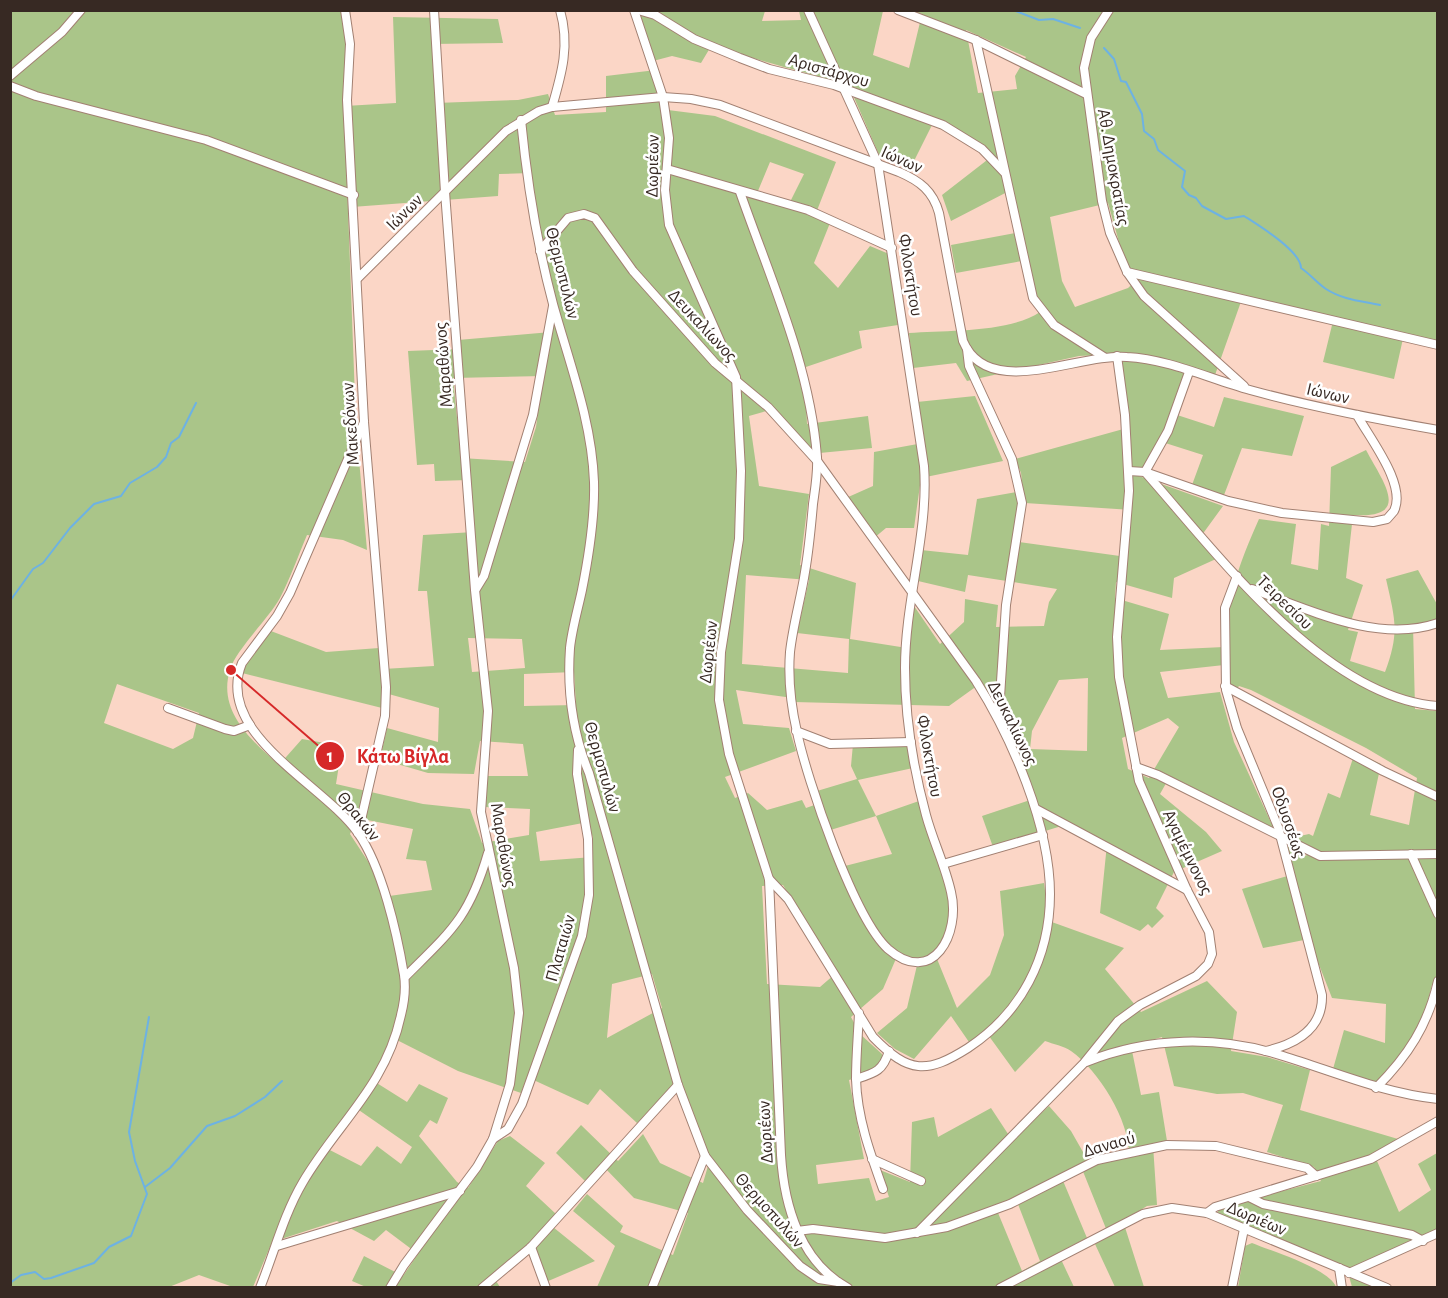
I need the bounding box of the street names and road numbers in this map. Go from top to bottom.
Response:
street label: Αριστάρχου [786,51,871,91]
street label: Αθ. Δημοκρατίας [1094,107,1133,227]
street label: Δωριέων [643,134,663,198]
street label: Ιώνων [878,143,925,177]
street label: Ιώνων [383,191,427,234]
street label: Θερμοπυλών [542,226,582,321]
street label: Φιλοκτήτου [895,233,925,318]
street label: Δευκαλίωνος [664,285,741,365]
street label: Μαραθώνος [432,322,456,408]
street label: Ιώνων [1305,380,1351,408]
street label: Μακεδόνων [339,382,363,466]
street label: Τειρεσίου [1253,571,1316,633]
street label: Δωριέων [697,620,721,684]
street label: Δευκαλίωνος [984,678,1041,769]
street label: Φιλοκτήτου [913,714,945,799]
street label: Θερμοπυλών [580,720,624,815]
street label: Οδυσσέως [1268,784,1309,860]
street label: Θρακών [333,789,383,845]
street label: Μαραθώνος [487,802,519,889]
street label: Αγαμέμνονος [1159,807,1215,898]
street label: Πλαταιών [543,912,579,984]
street label: Δωριέων [755,1100,777,1164]
street label: Δαναού [1081,1129,1137,1161]
street label: Θερμοπυλών [731,1170,808,1252]
street label: Δωριέων [1224,1198,1289,1240]

